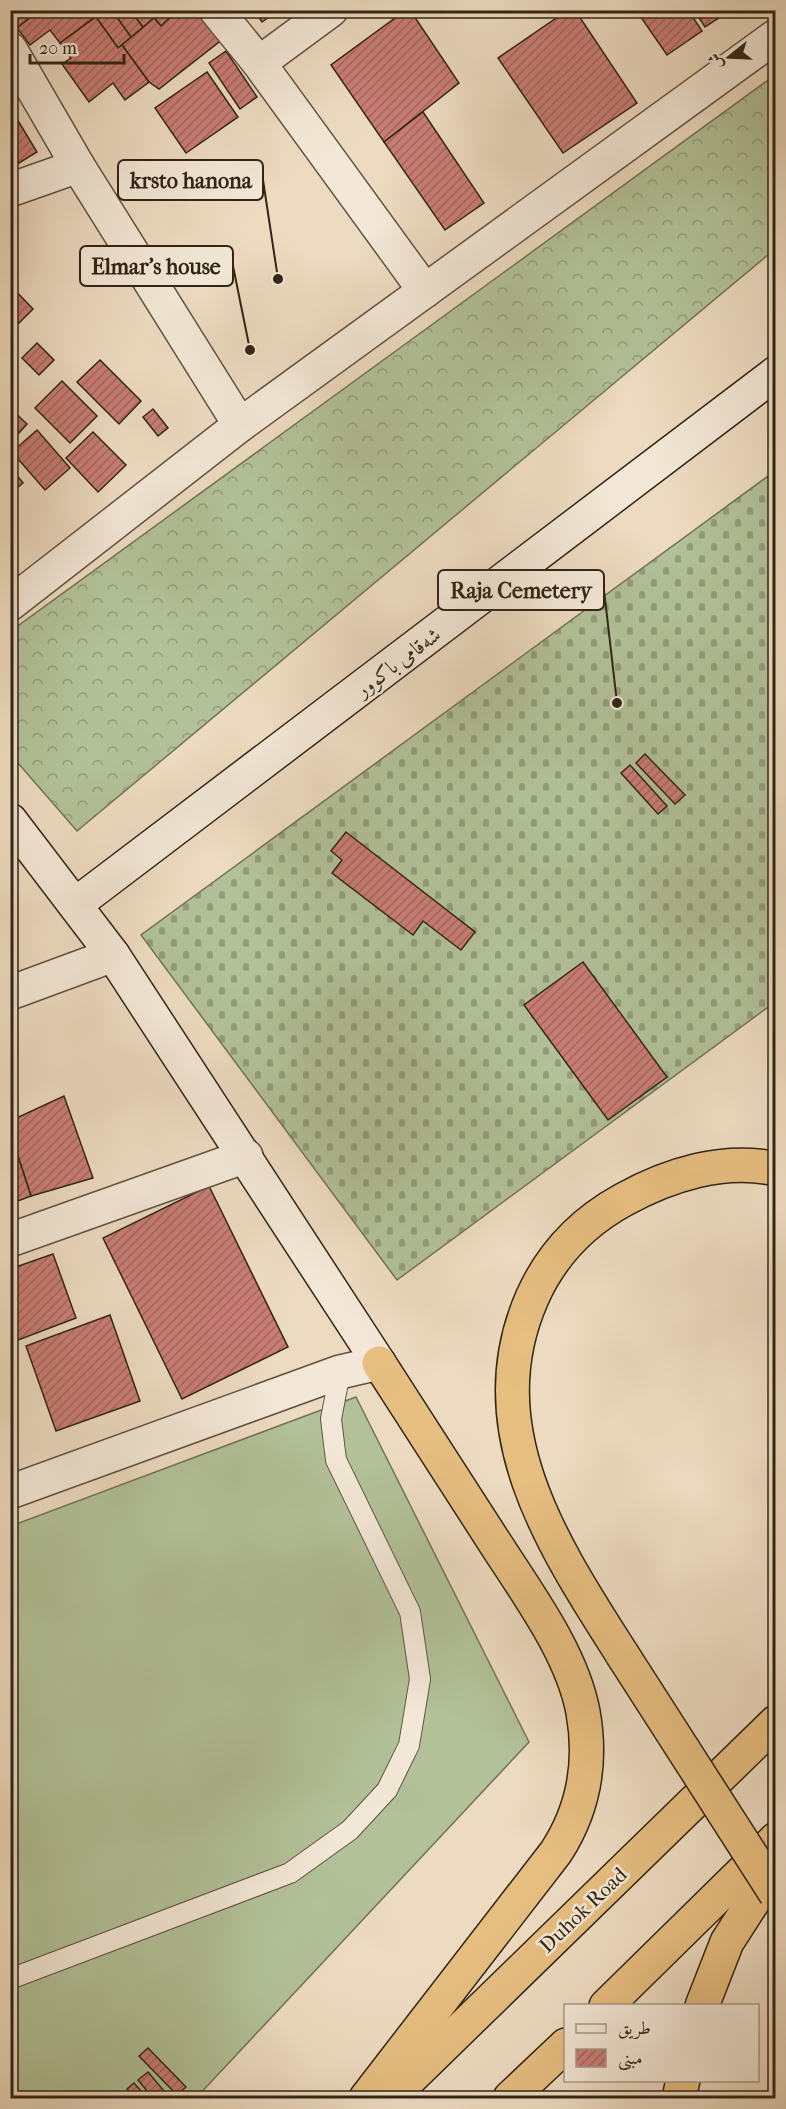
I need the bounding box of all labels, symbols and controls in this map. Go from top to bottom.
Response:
scale bar [30,27,124,65]
north arrow [699,27,759,87]
text: 20 m [39,38,77,59]
text: ش [704,51,727,72]
callout: krsto hanona [118,160,263,200]
text: krsto hanona [129,168,253,194]
callout: Elmar's house [80,246,233,286]
text: Elmar's house [91,254,221,280]
callout: Raja Cemetery [438,570,604,610]
text: Raja Cemetery [450,578,593,604]
street label: شەقامی باکوور [349,622,446,704]
street label: Duhok Road [534,1862,632,1958]
legend [564,2004,759,2082]
text: طريق [618,2018,651,2040]
text: مبنى [618,2048,643,2071]

